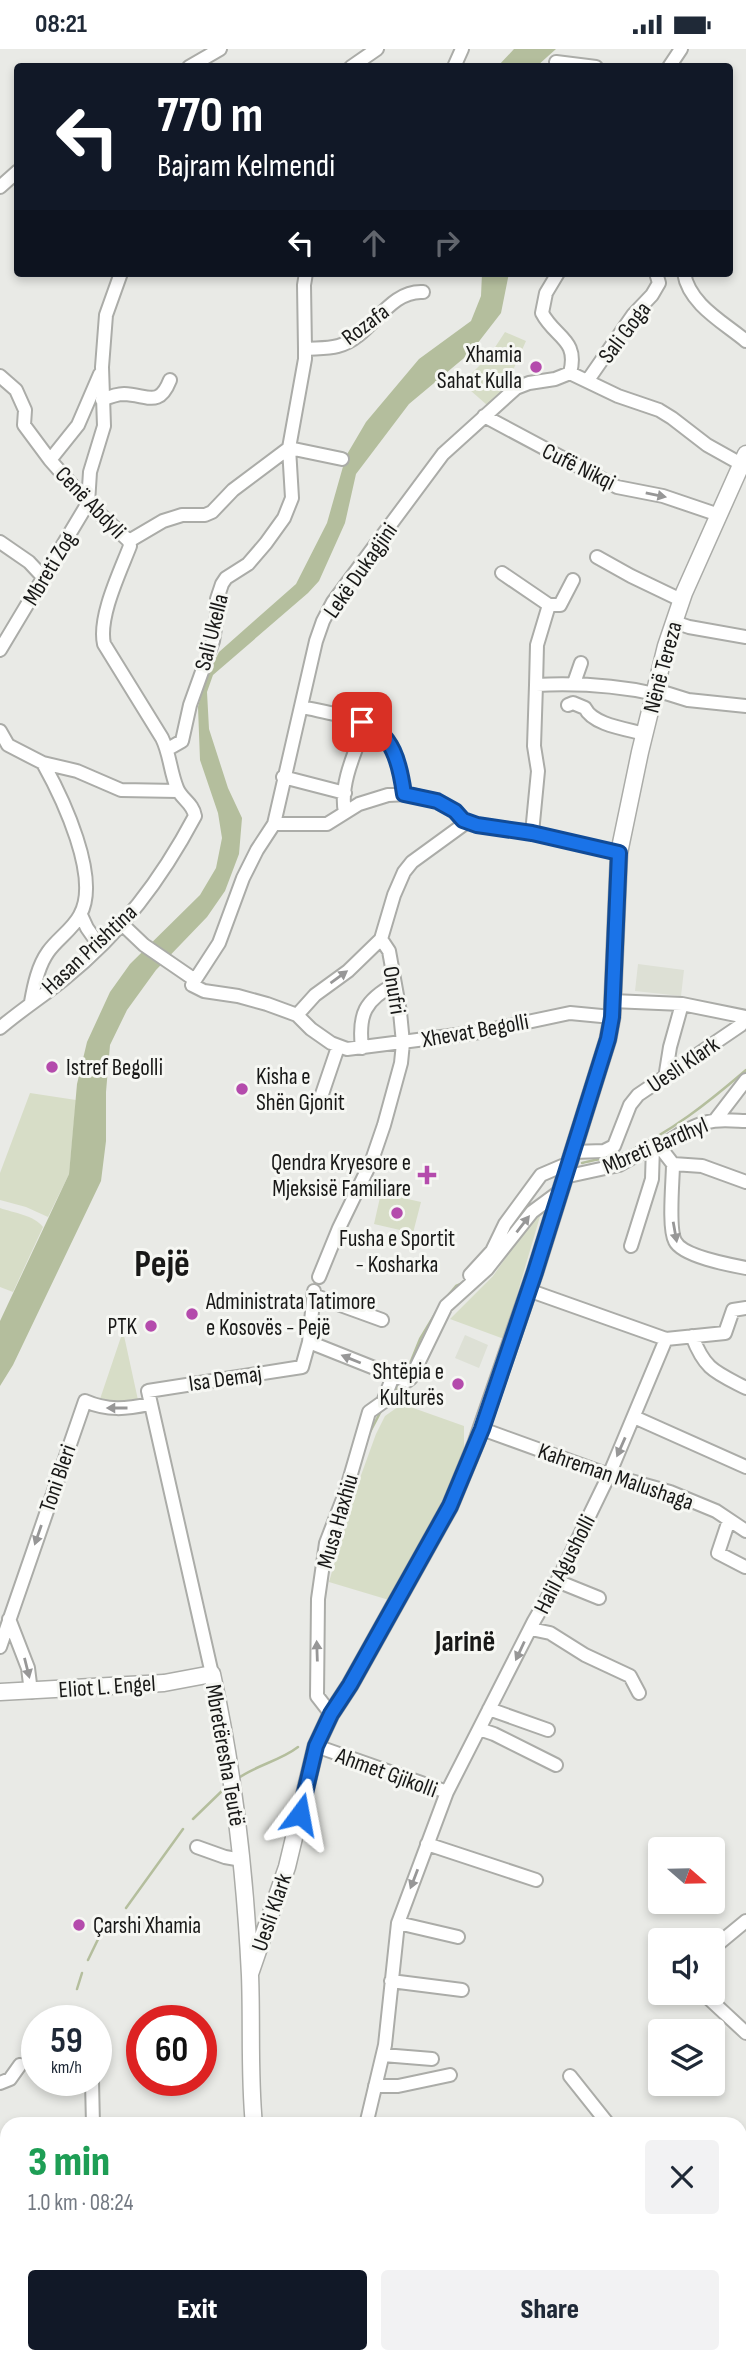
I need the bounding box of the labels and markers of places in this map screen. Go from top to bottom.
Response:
place label: Xhamia Sahat Kulla [437,341,522,395]
marker: Xhamia Sahat Kulla [528,359,544,375]
pin [332,692,392,752]
place label: Istref Begolli [66,1054,163,1082]
marker: Istref Begolli [44,1059,60,1075]
place label: Kisha e Shën Gjonit [256,1063,345,1117]
marker: Kisha e Shën Gjonit [234,1081,250,1097]
place label: Qendra Kryesore e Mjeksisë Familiare [271,1149,411,1203]
marker: Qendra Kryesore e Mjeksisë Familiare [417,1165,437,1185]
marker: Fusha e Sportit - Kosharka [389,1205,405,1221]
place label: Fusha e Sportit - Kosharka [339,1225,455,1279]
place label: Administrata Tatimore e Kosovës - Pejë [205,1288,376,1342]
marker: Administrata Tatimore e Kosovës - Pejë [184,1306,200,1322]
place label: PTK [107,1313,138,1341]
marker: PTK [143,1318,159,1334]
place label: Shtëpia e Kulturës [373,1358,444,1412]
marker: Shtëpia e Kulturës [450,1376,466,1392]
place label: Çarshi Xhamia [93,1912,201,1940]
marker: Çarshi Xhamia [71,1917,87,1933]

